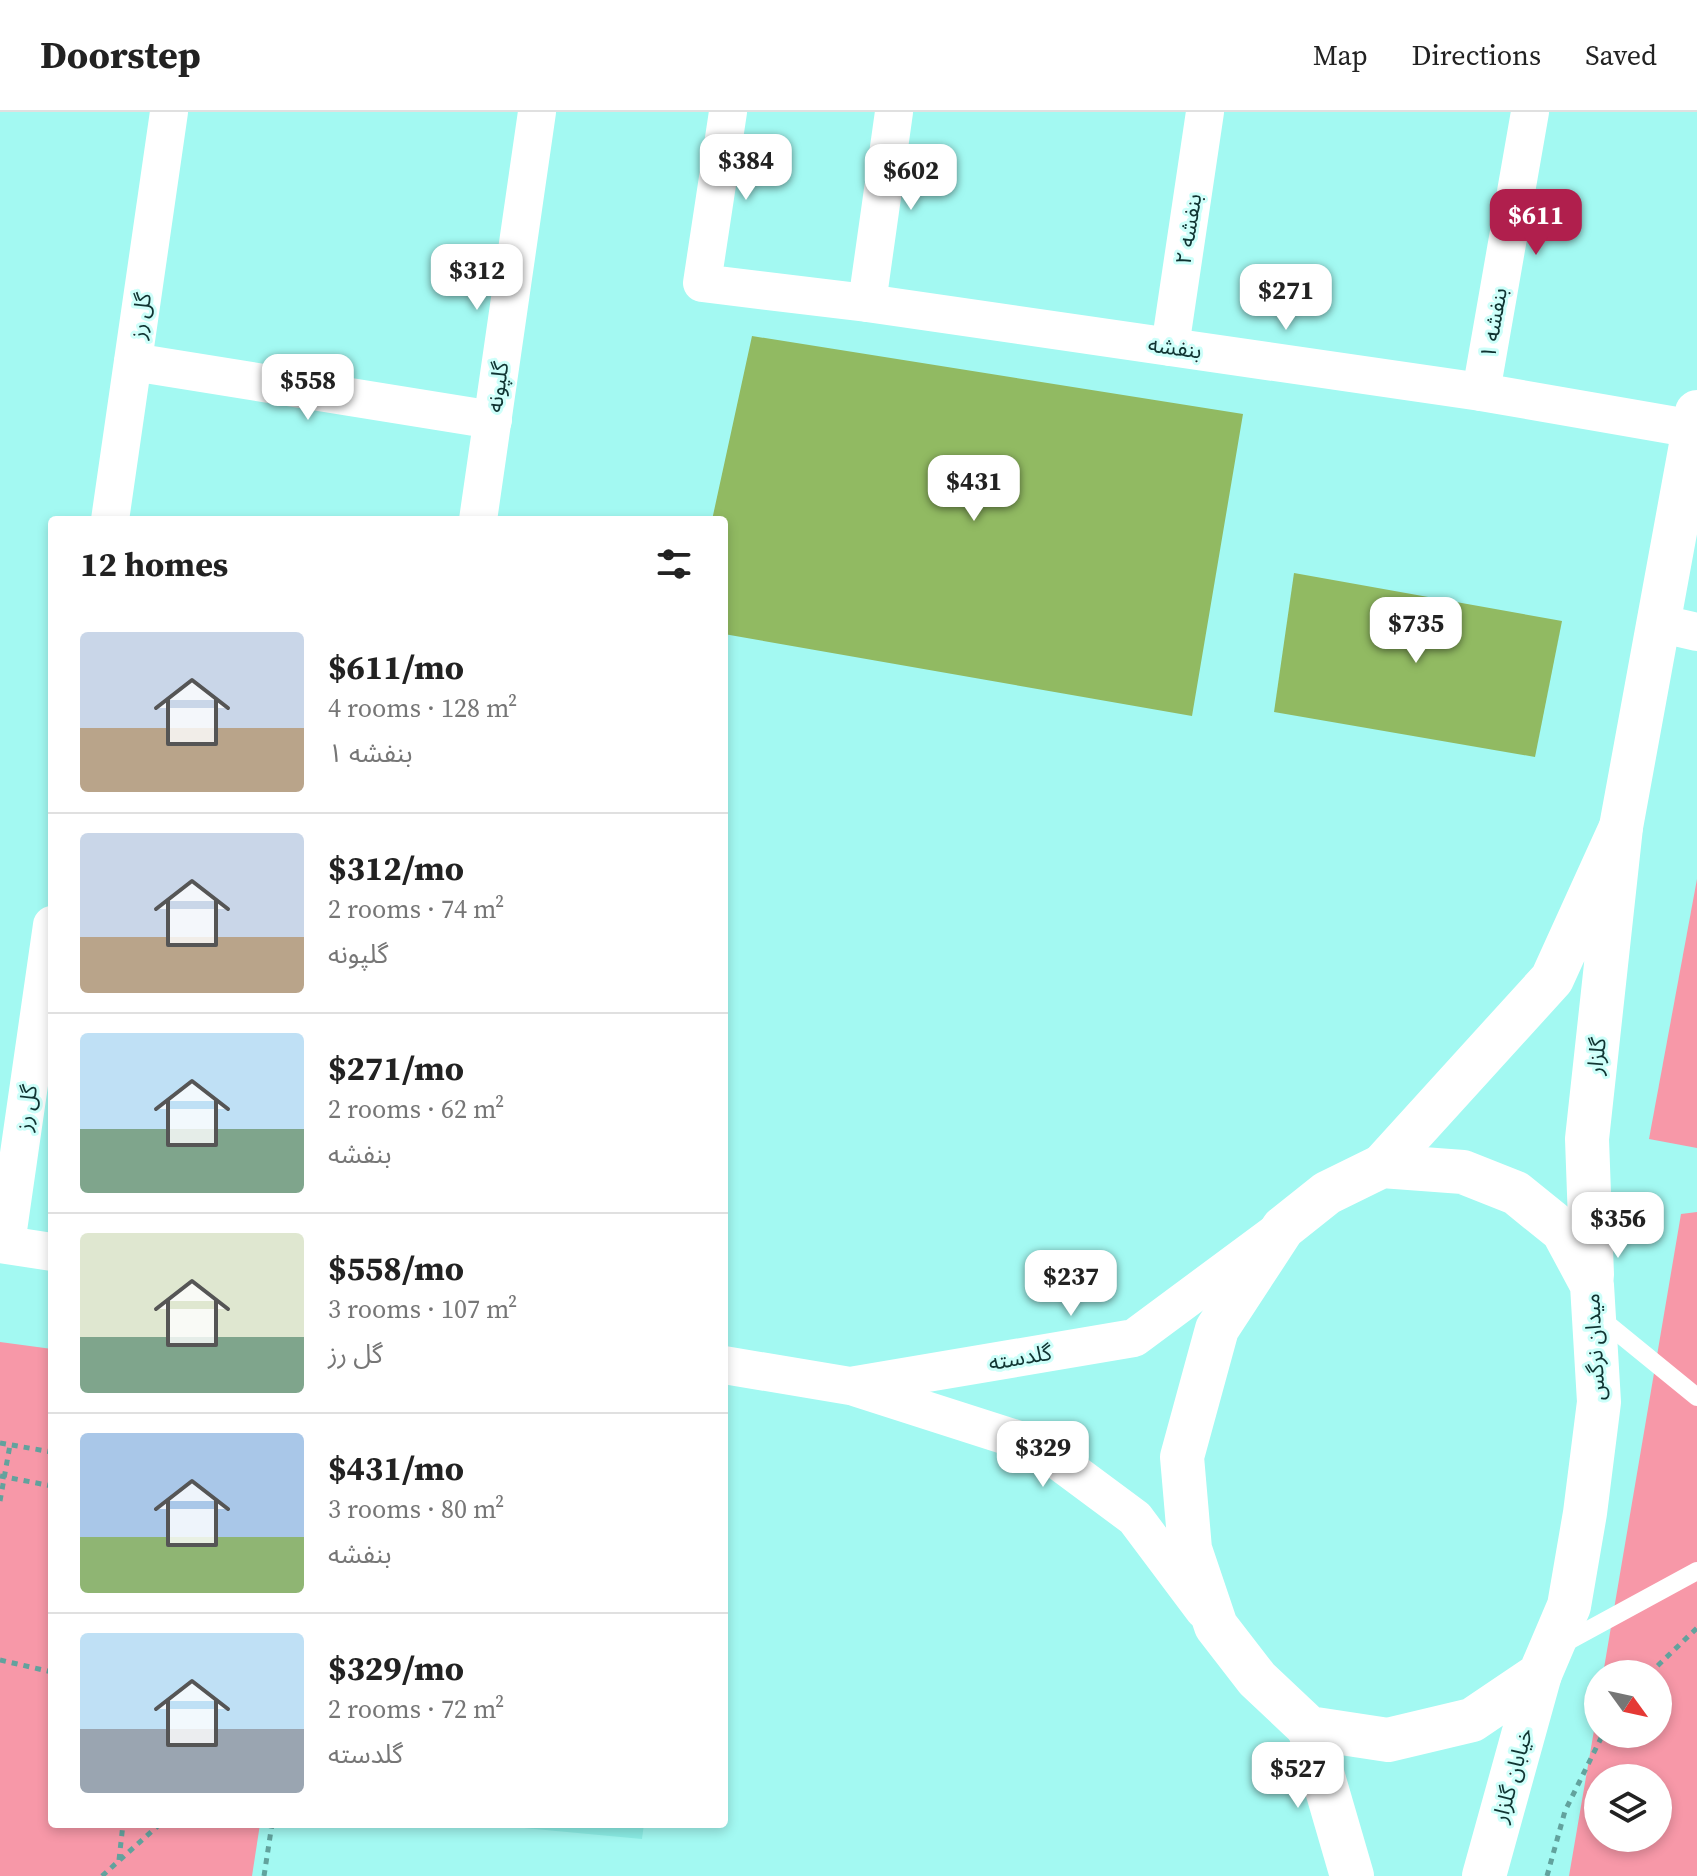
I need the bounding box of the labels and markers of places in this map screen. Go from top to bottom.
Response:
pin: $384 [699,134,793,202]
pin: $602 [864,144,958,212]
pin: $611 [1489,189,1583,257]
pin: $312 [430,244,524,312]
pin: $271 [1239,264,1333,332]
pin: $558 [261,354,355,422]
pin: $431 [927,455,1021,523]
pin: $735 [1369,597,1463,665]
pin: $356 [1571,1192,1665,1260]
pin: $237 [1024,1250,1118,1318]
pin: $329 [996,1421,1090,1489]
pin: $527 [1251,1742,1345,1810]

